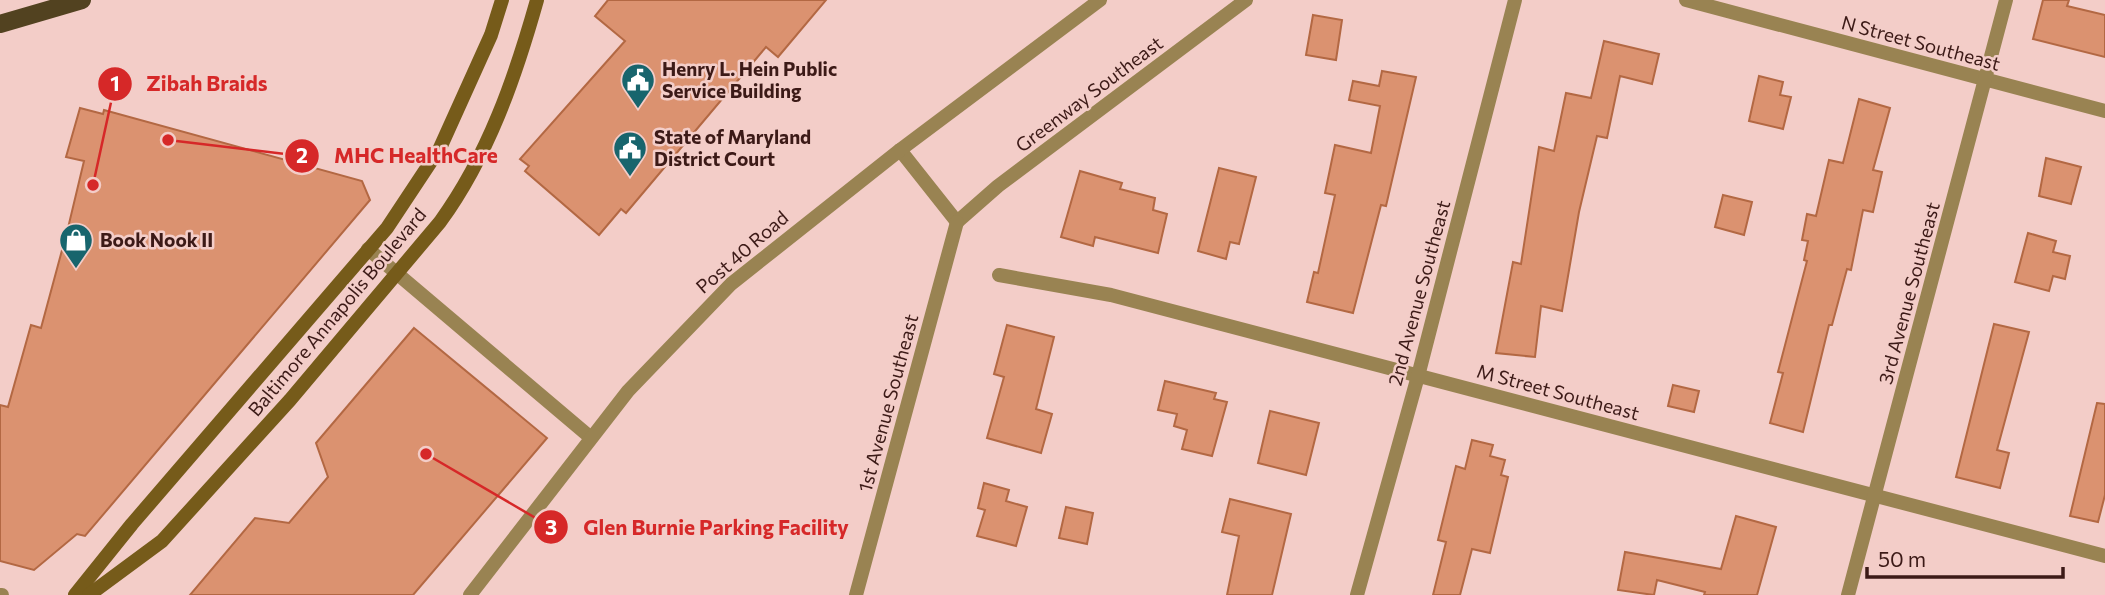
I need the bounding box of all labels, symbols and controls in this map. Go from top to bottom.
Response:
street label: N Street Southeast [1839,10,2003,75]
street label: Greenway Southeast [1011,31,1167,156]
place label: Henry L. Hein Public Service Building [662,57,837,102]
public building icon: Henry L. Hein Public Service Building [619,61,657,110]
callout: Zibah Braids [98,63,282,105]
text: 1 [110,70,120,95]
text: Zibah Braids [146,70,268,95]
place label: State of Maryland District Court [654,125,811,170]
public building icon: State of Maryland District Court [611,129,649,178]
callout: MHC HealthCare [285,135,512,177]
text: 2 [296,142,308,167]
text: MHC HealthCare [334,142,498,167]
street label: 2nd Avenue Southeast [1383,197,1454,388]
street label: 3rd Avenue Southeast [1873,199,1944,387]
street label: Baltimore Annapolis Boulevard [243,203,430,420]
street label: Post 40 Road [691,205,792,298]
shop icon: Book Nook II [57,221,95,270]
place label: Book Nook II [100,228,213,251]
street label: 1st Avenue Southeast [853,311,922,494]
street label: M Street Southeast [1474,359,1642,424]
callout: Glen Burnie Parking Facility [534,506,862,548]
text: 3 [545,514,557,539]
text: Glen Burnie Parking Facility [583,514,849,539]
scale bar [1867,536,2063,580]
text: 50 m [1878,546,1926,571]

